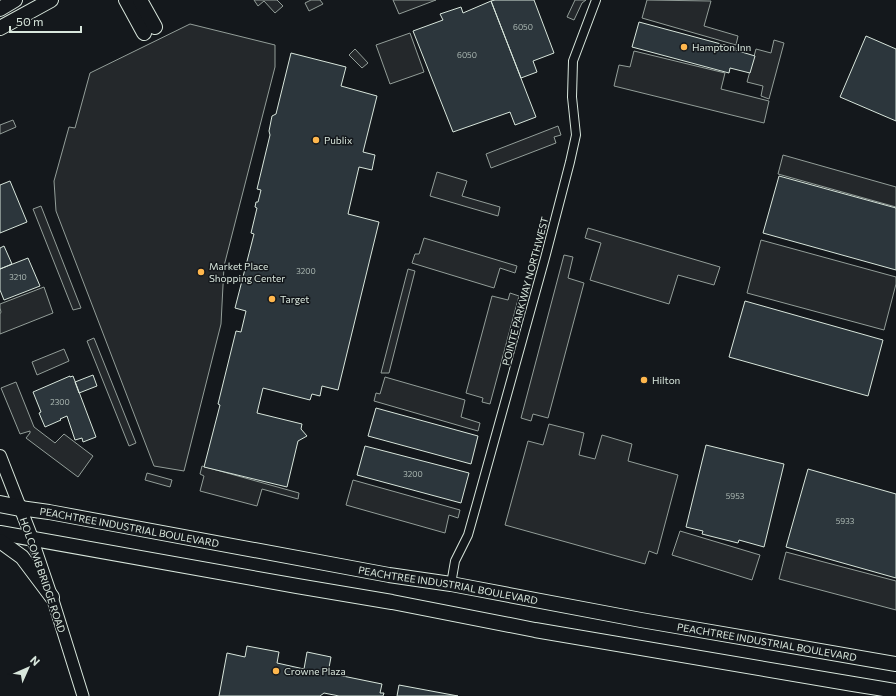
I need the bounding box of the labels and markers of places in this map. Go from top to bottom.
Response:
place label: Hampton Inn [692,41,751,53]
marker: Hampton Inn [679,42,689,52]
place label: Publix [324,134,353,146]
marker: Publix [311,135,321,145]
place label: Market Place Shopping Center [209,260,285,284]
marker: Market Place Shopping Center [196,267,206,277]
place label: Target [280,293,309,305]
marker: Target [267,294,277,304]
place label: Hilton [652,374,680,386]
marker: Hilton [639,375,649,385]
place label: Crowne Plaza [284,665,346,677]
marker: Crowne Plaza [271,666,281,676]

